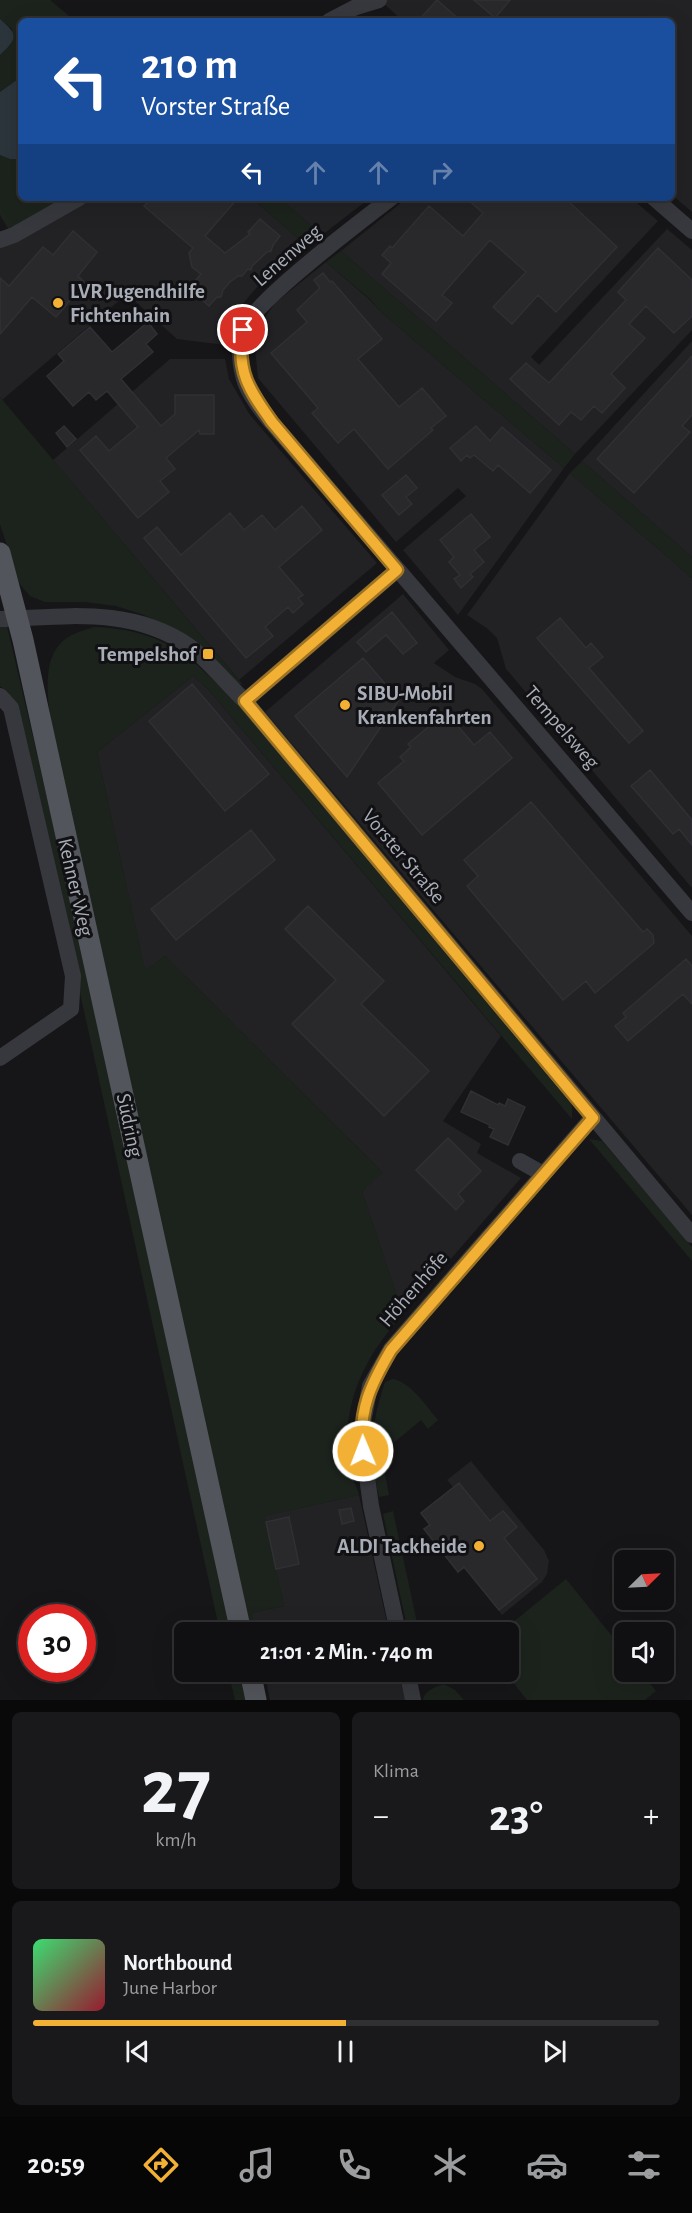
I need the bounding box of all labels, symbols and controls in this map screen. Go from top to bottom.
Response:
icon: left [42,42,120,120]
text: 210 m [141,44,238,86]
text: Vorster Straße [141,93,290,120]
icon: left [236,156,269,189]
icon: ahead [299,156,332,189]
icon: ahead [362,156,395,189]
icon: right [425,156,458,189]
street label: Lenenweg [249,220,326,290]
place label: LVR Jugendhilfe Fichtenhain [70,281,205,326]
marker: LVR Jugendhilfe Fichtenhain [51,296,65,310]
pin [217,304,268,355]
icon: arrive [226,313,259,346]
place label: Tempelshof [98,644,198,665]
marker: Tempelshof [201,647,215,661]
street label: Tempelsweg [520,682,604,773]
place label: SIBU-Mobil Krankenfahrten [357,683,492,728]
marker: SIBU-Mobil Krankenfahrten [338,698,352,712]
street label: Vorster Straße [358,805,449,908]
street label: Kehner Weg [54,836,97,939]
street label: Südring [113,1091,147,1160]
street label: Höhenhöfe [375,1248,452,1331]
position arrow [331,1419,395,1483]
place label: ALDI Tackheide [337,1536,467,1557]
marker: ALDI Tackheide [472,1539,486,1553]
north arrow [614,1550,674,1610]
map controls [614,1550,674,1682]
speed limit sign: 30 [18,1604,96,1682]
button: sound [614,1622,674,1682]
text: 21:01 · 2 Min. · 740 m [260,1641,433,1663]
text: 27 [141,1750,211,1828]
text: Klima [373,1761,419,1781]
text: 23° [489,1794,543,1839]
text: − [373,1800,389,1833]
text: + [643,1800,659,1833]
text: km/h [155,1830,197,1850]
text: Northbound [123,1952,232,1974]
text: June Harbor [123,1978,217,1998]
icon: previous [121,2035,154,2068]
icon: pause [329,2035,362,2068]
icon: next [538,2035,571,2068]
icon: directions [140,2144,182,2186]
icon: music [236,2144,278,2186]
icon: phone [333,2144,375,2186]
icon: climate [429,2144,471,2186]
icon: car [526,2144,568,2186]
icon: filters [623,2144,665,2186]
text: 20:59 [27,2151,85,2178]

